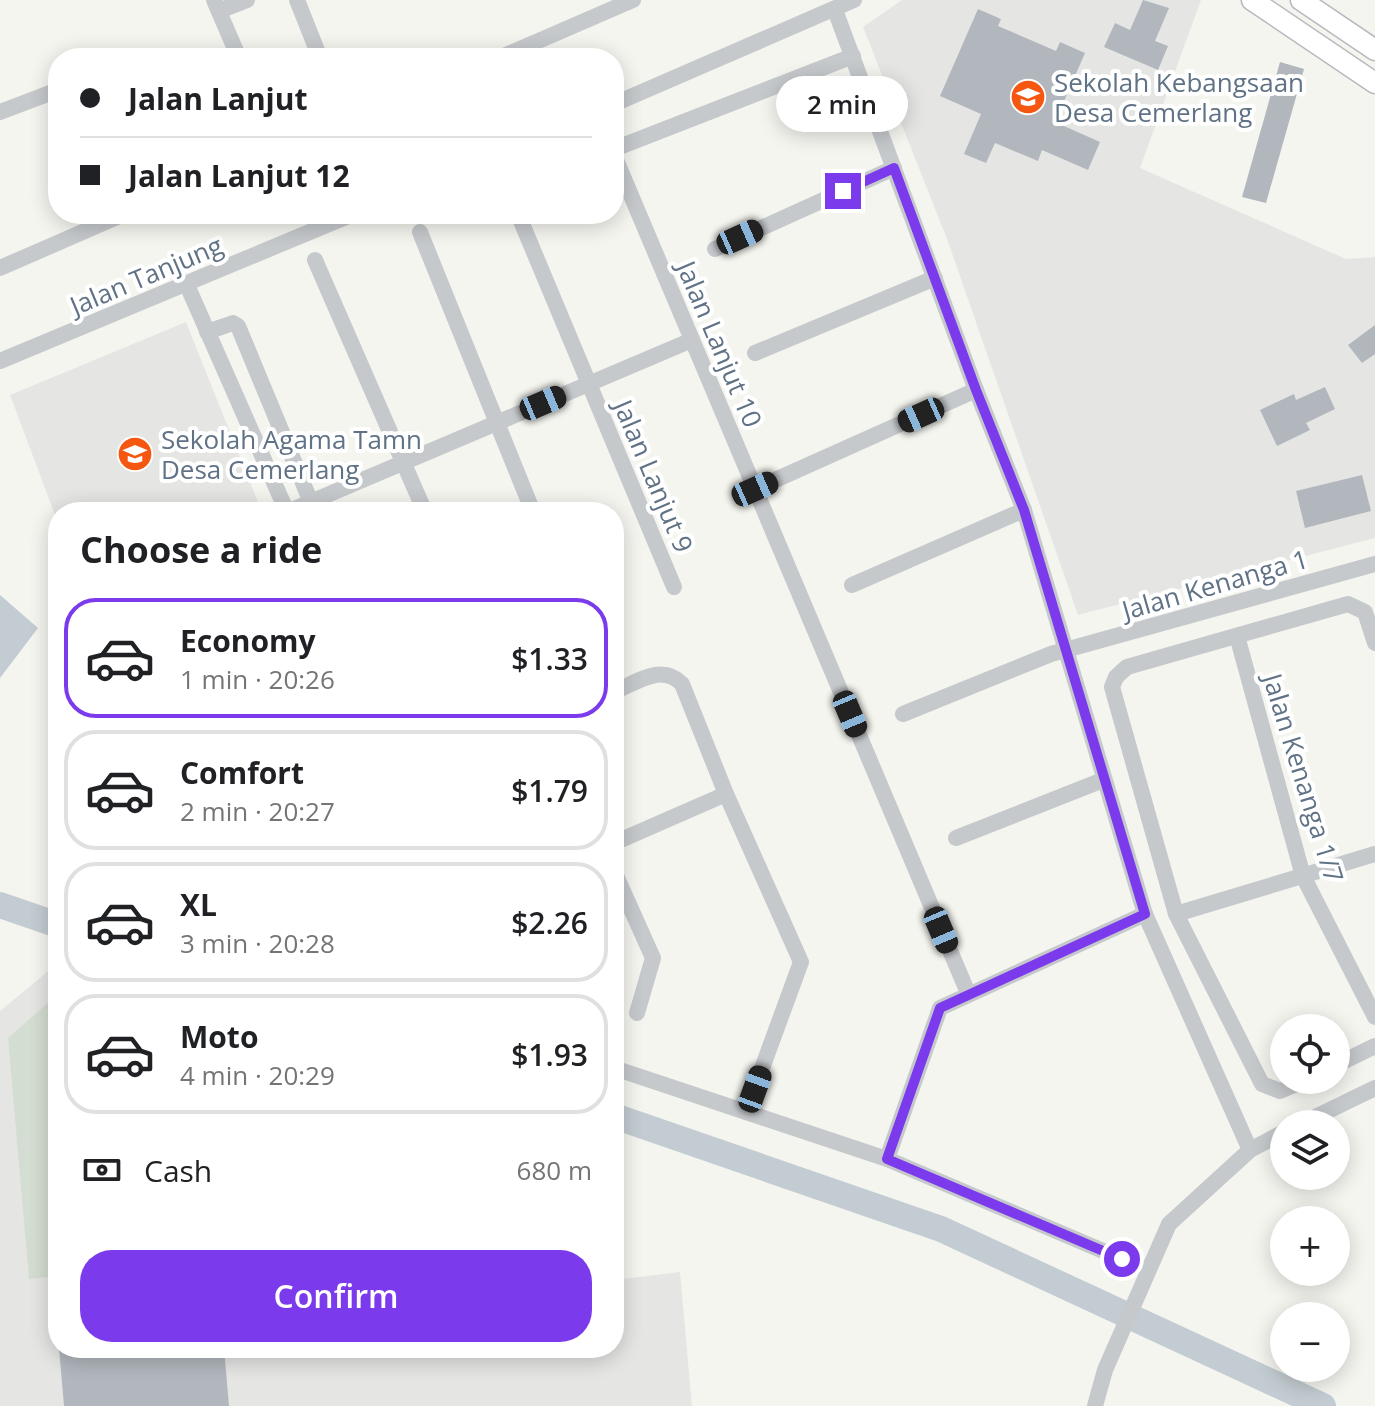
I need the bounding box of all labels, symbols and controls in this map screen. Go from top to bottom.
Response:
place label: Sekolah Kebangsaan Desa Cemerlang [1054,64,1304,130]
callout: 2 min [777,75,909,131]
text: Jalan Lanjut [128,78,308,119]
school or university icon: Sekolah Kebangsaan Desa Cemerlang [1009,78,1047,116]
text: 2 min [807,86,877,122]
text: Jalan Lanjut 12 [128,155,350,196]
route end [825,173,861,209]
car [713,216,767,258]
street label: Jalan Tanjung [61,227,228,324]
street label: Jalan Lanjut 10 [668,253,771,433]
car [516,383,570,423]
street label: Jalan Lanjut 9 [605,391,702,558]
car [894,394,948,436]
place label: Sekolah Agama Tamn Desa Cemerlang [161,421,422,487]
school or university icon: Sekolah Agama Tamn Desa Cemerlang [116,435,154,473]
car [728,468,782,510]
text: Choose a ride [80,525,322,574]
street label: Jalan Kenanga 1 [1115,540,1312,629]
text: Economy [180,620,316,661]
icon: car [84,622,156,694]
text: $1.33 [511,638,588,679]
text: 1 min · 20:26 [180,661,335,697]
street label: Jalan Kenanga 1/7 [1254,666,1353,887]
car [830,687,870,741]
text: Comfort [180,752,304,793]
icon: car [84,754,156,826]
text: $1.79 [511,770,588,811]
text: 2 min · 20:27 [180,793,335,829]
text: XL [180,884,217,925]
icon: car [84,886,156,958]
text: $2.26 [511,902,588,943]
car [921,903,961,957]
text: 3 min · 20:28 [180,925,335,961]
map controls [1270,1014,1350,1382]
button: locate [1270,1014,1350,1094]
text: Moto [180,1016,258,1057]
icon: car [84,1018,156,1090]
text: $1.93 [511,1034,588,1075]
text: 4 min · 20:29 [180,1057,335,1093]
car [736,1062,774,1116]
button: layers [1270,1110,1350,1190]
icon: cash [80,1148,124,1192]
text: Cash [144,1150,212,1191]
text: 680 m [517,1152,592,1188]
button: + [1270,1206,1350,1286]
route start [1104,1241,1140,1277]
button: Confirm [80,1250,592,1342]
button: − [1270,1302,1350,1382]

